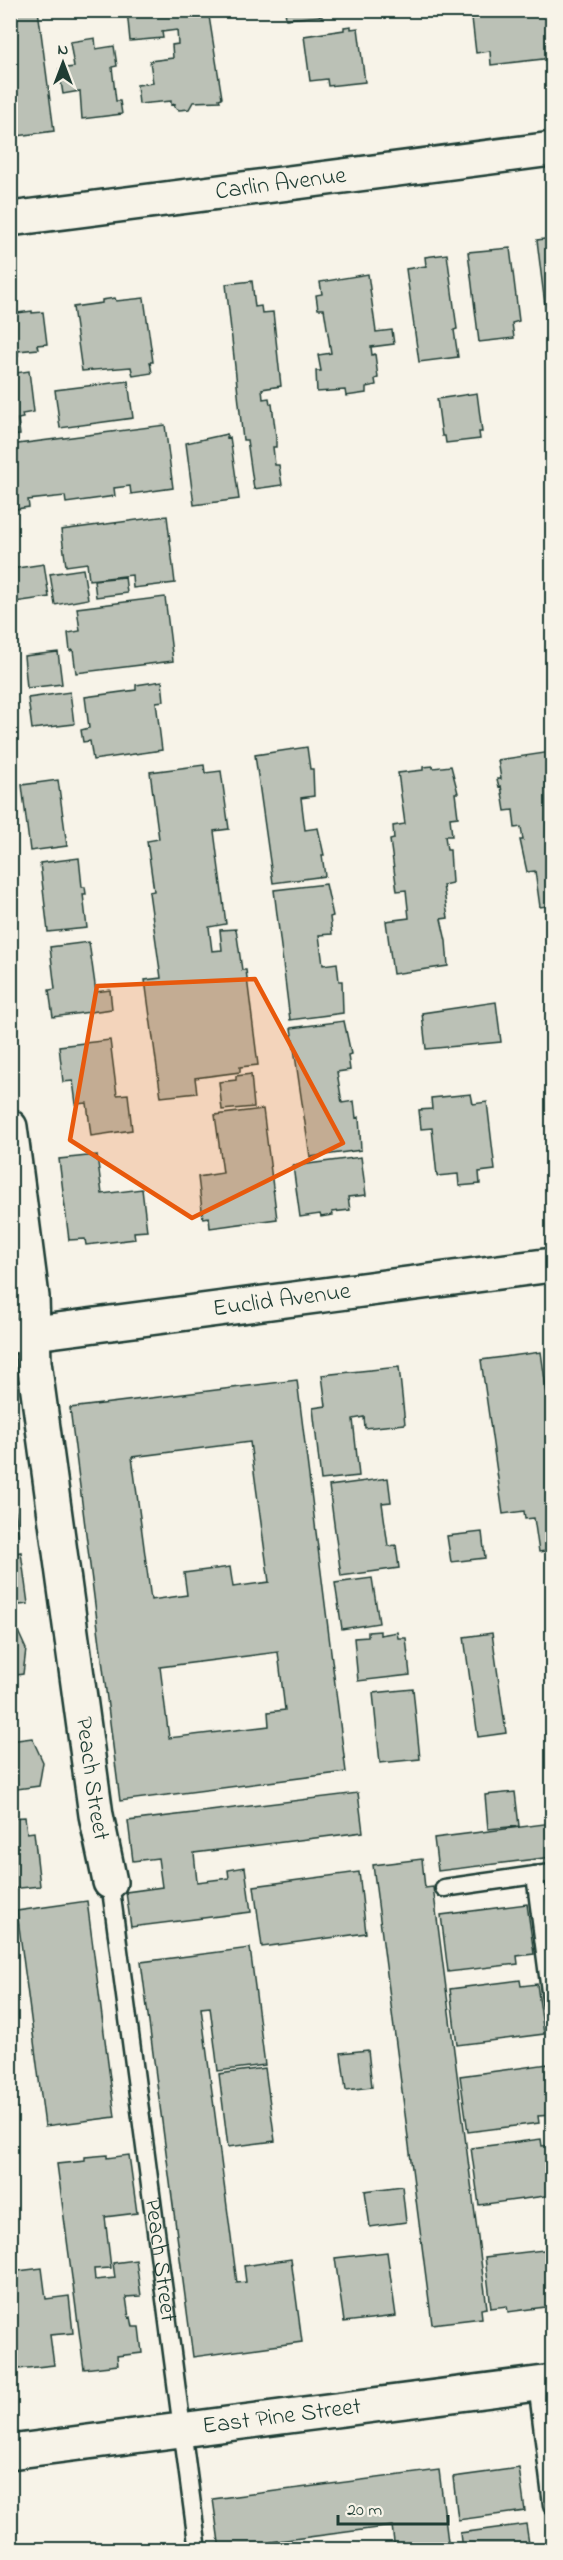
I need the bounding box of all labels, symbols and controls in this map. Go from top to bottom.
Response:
north arrow [33,33,93,93]
text: N [58,38,69,62]
street label: Carlin Avenue [213,158,349,210]
street label: Euclid Avenue [211,1274,353,1327]
street label: Peach Street [65,1714,118,1844]
street label: Peach Street [134,2196,185,2324]
street label: East Pine Street [200,2389,363,2444]
scale bar [338,2488,448,2526]
text: 20 m [347,2498,382,2524]

